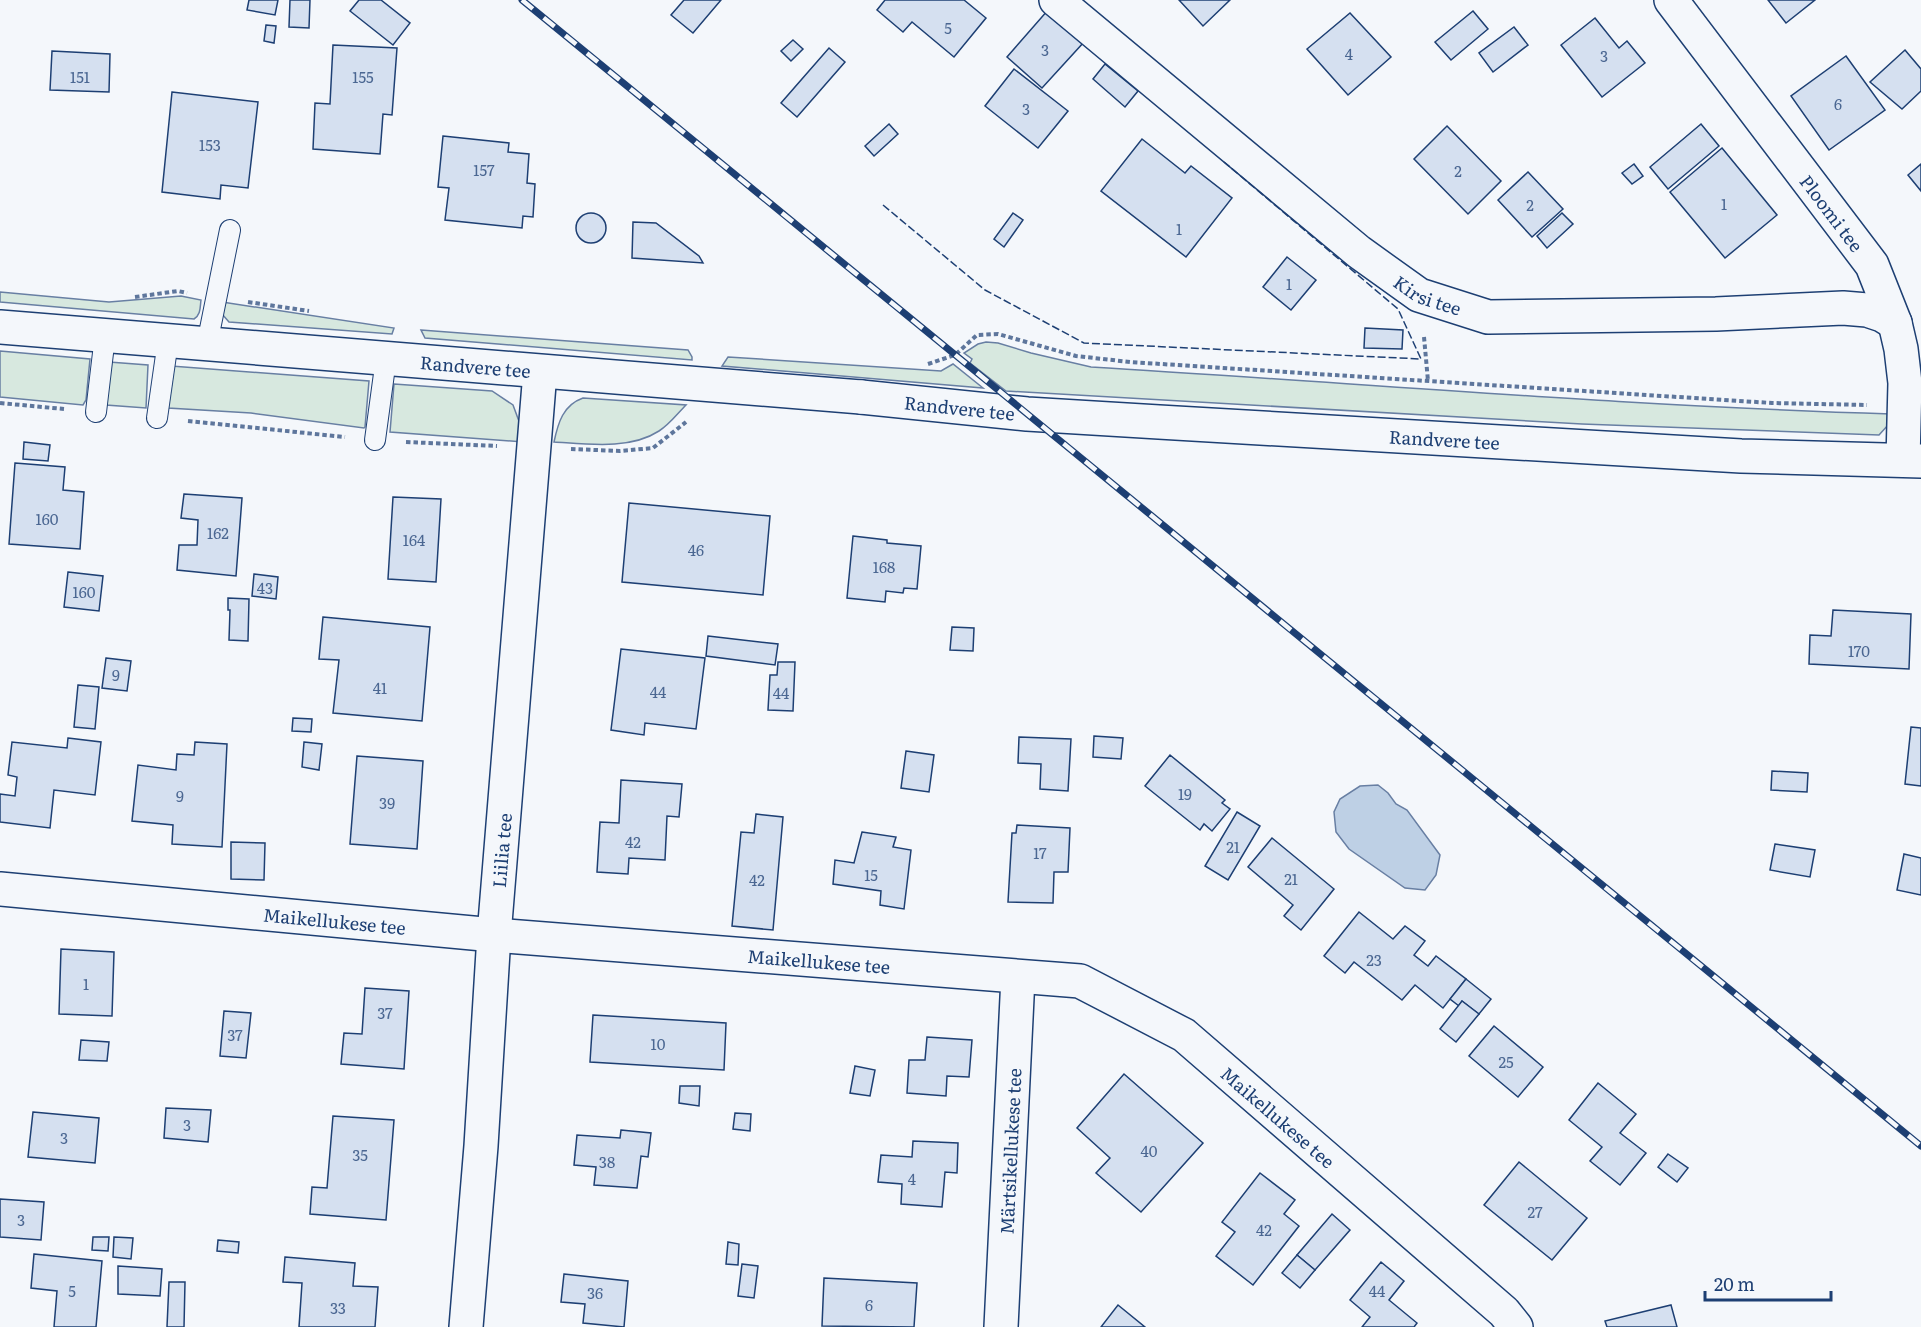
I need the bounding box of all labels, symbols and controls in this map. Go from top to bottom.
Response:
house number: 5 [944,16,952,39]
house number: 3 [1041,38,1049,61]
house number: 4 [1345,42,1353,65]
house number: 3 [1600,44,1608,67]
house number: 151 [70,65,90,88]
house number: 155 [352,65,374,88]
house number: 6 [1834,92,1842,115]
house number: 3 [1022,97,1030,120]
house number: 153 [199,133,221,156]
house number: 157 [473,158,495,181]
house number: 2 [1454,159,1462,182]
street label: Ploomi tee [1794,168,1870,257]
house number: 1 [1721,192,1727,215]
house number: 2 [1526,193,1534,216]
house number: 1 [1176,217,1182,240]
street label: Kirsi tee [1389,268,1465,321]
house number: 1 [1286,272,1292,295]
street label: Randvere tee [419,348,532,384]
street label: Randvere tee [903,388,1016,426]
street label: Randvere tee [1388,422,1501,455]
house number: 160 [36,507,59,530]
house number: 162 [207,521,229,544]
house number: 164 [403,528,425,551]
house number: 46 [688,538,704,561]
house number: 168 [873,555,895,578]
house number: 43 [257,576,273,599]
house number: 160 [73,580,96,603]
house number: 170 [1848,639,1870,662]
house number: 9 [112,663,120,686]
house number: 41 [373,676,387,699]
house number: 44 [650,680,666,703]
house number: 44 [773,681,789,704]
house number: 19 [1178,782,1192,805]
house number: 9 [176,784,184,807]
house number: 39 [379,791,395,814]
street label: Liilia tee [484,812,517,889]
house number: 42 [625,830,641,853]
house number: 21 [1226,835,1240,858]
house number: 17 [1033,841,1047,864]
house number: 15 [864,863,878,886]
house number: 21 [1284,867,1298,890]
house number: 42 [749,868,765,891]
street label: Maikellukese tee [262,900,407,940]
street label: Maikellukese tee [746,941,891,980]
house number: 23 [1366,948,1382,971]
house number: 1 [83,972,89,995]
house number: 37 [377,1001,393,1024]
house number: 37 [227,1023,243,1046]
house number: 10 [651,1032,666,1055]
house number: 25 [1498,1050,1514,1073]
street label: Maikellukese tee [1215,1060,1341,1174]
street label: Märtsikellukese tee [992,1067,1027,1235]
house number: 3 [183,1113,191,1136]
house number: 3 [60,1126,68,1149]
house number: 40 [1141,1139,1158,1162]
house number: 35 [352,1143,368,1166]
house number: 38 [599,1150,615,1173]
house number: 4 [908,1167,916,1190]
house number: 27 [1527,1200,1543,1223]
house number: 3 [17,1208,25,1231]
house number: 42 [1256,1218,1272,1241]
scale bar [1705,1264,1831,1302]
text: 20 m [1714,1270,1755,1297]
house number: 5 [68,1279,76,1302]
house number: 44 [1369,1279,1385,1302]
house number: 36 [587,1281,603,1304]
house number: 6 [865,1293,873,1316]
house number: 33 [330,1296,346,1319]

